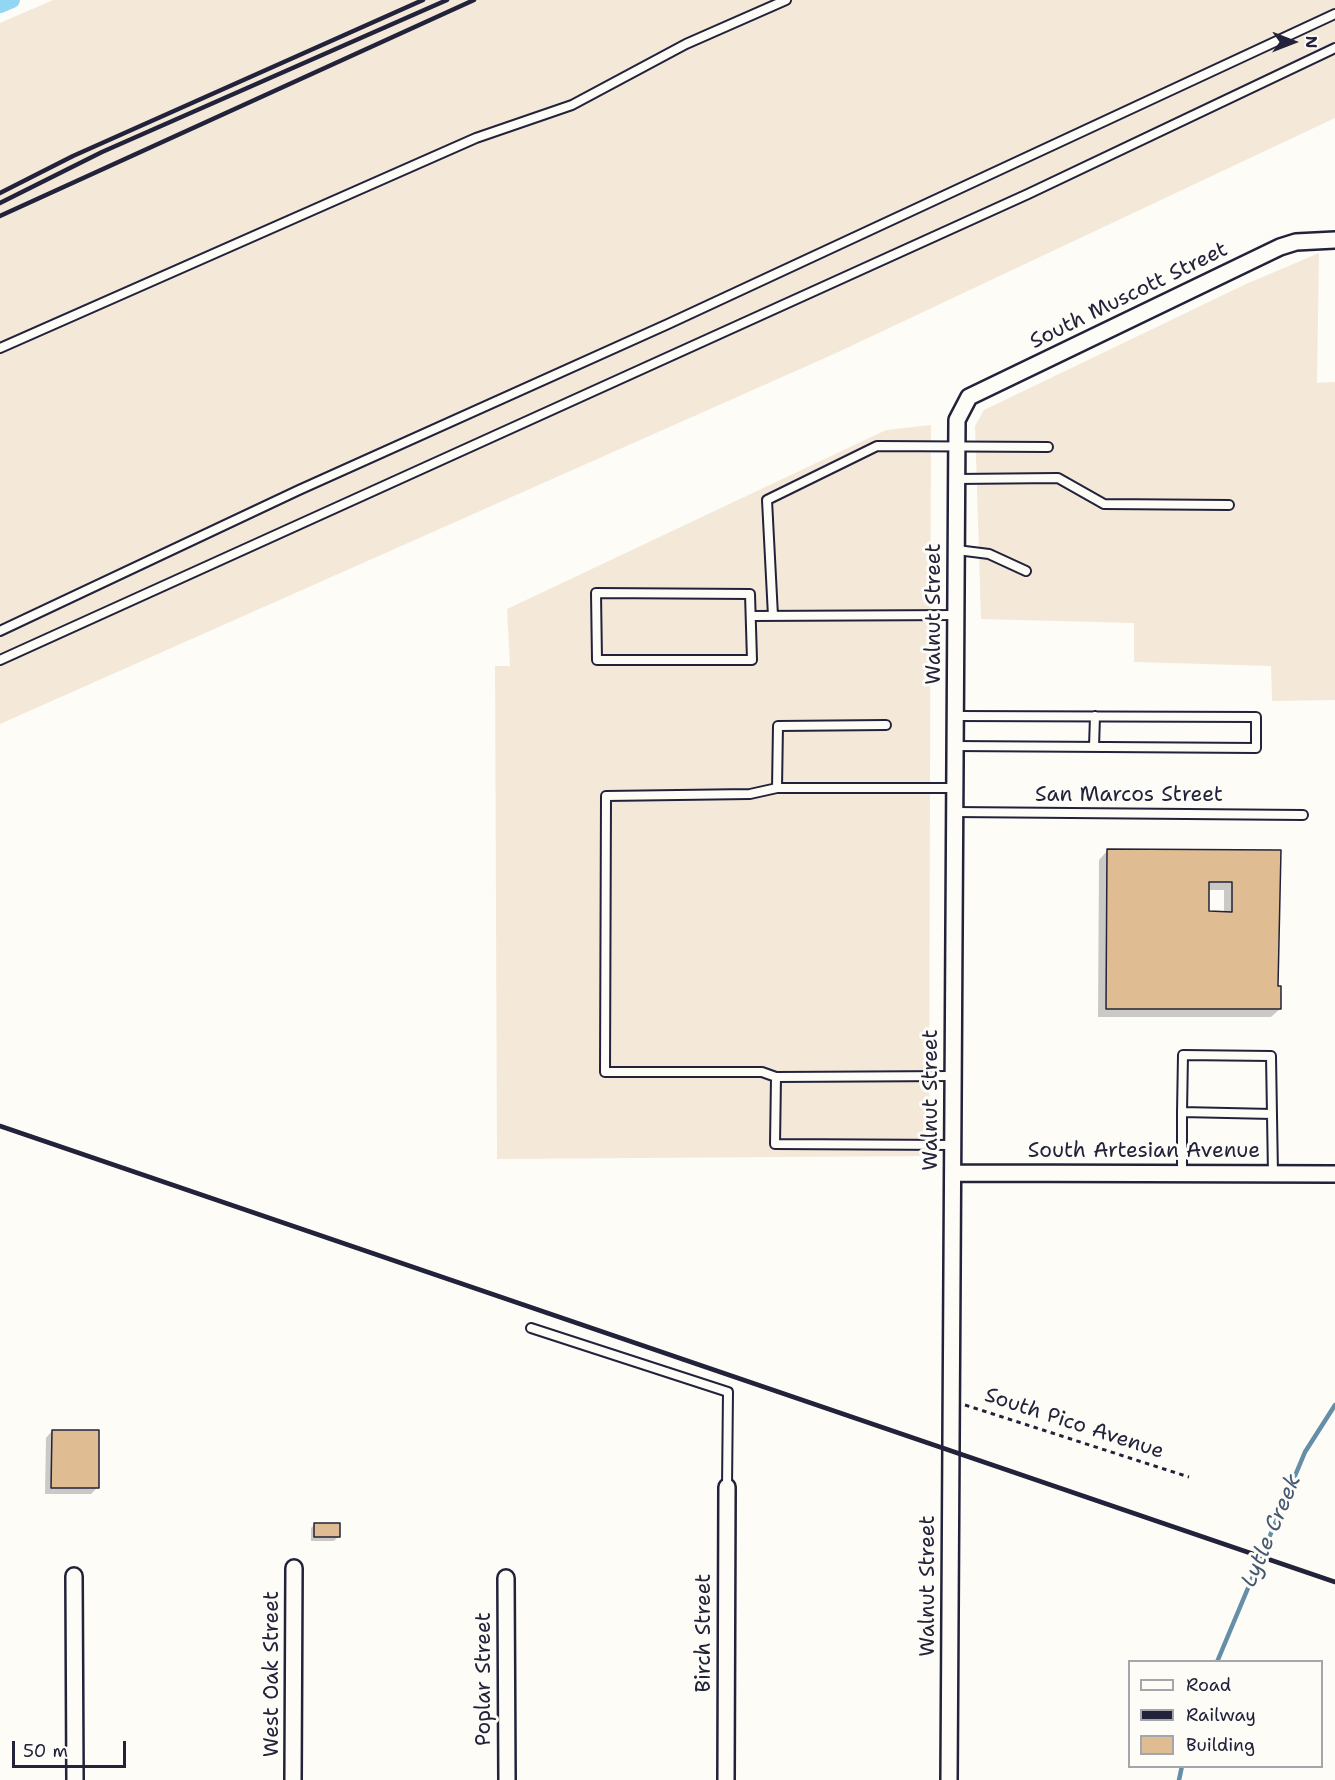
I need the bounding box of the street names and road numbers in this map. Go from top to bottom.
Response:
street label: South Muscott Street [1026,237,1232,355]
street label: Walnut Street [922,543,948,685]
street label: San Marcos Street [1035,783,1223,809]
street label: Walnut Street [919,1029,945,1171]
street label: South Artesian Avenue [1028,1139,1260,1165]
street label: South Pico Avenue [981,1383,1167,1465]
street label: Walnut Street [916,1515,942,1657]
street label: Birch Street [692,1573,718,1693]
street label: West Oak Street [260,1591,286,1757]
street label: Poplar Street [472,1612,498,1746]

